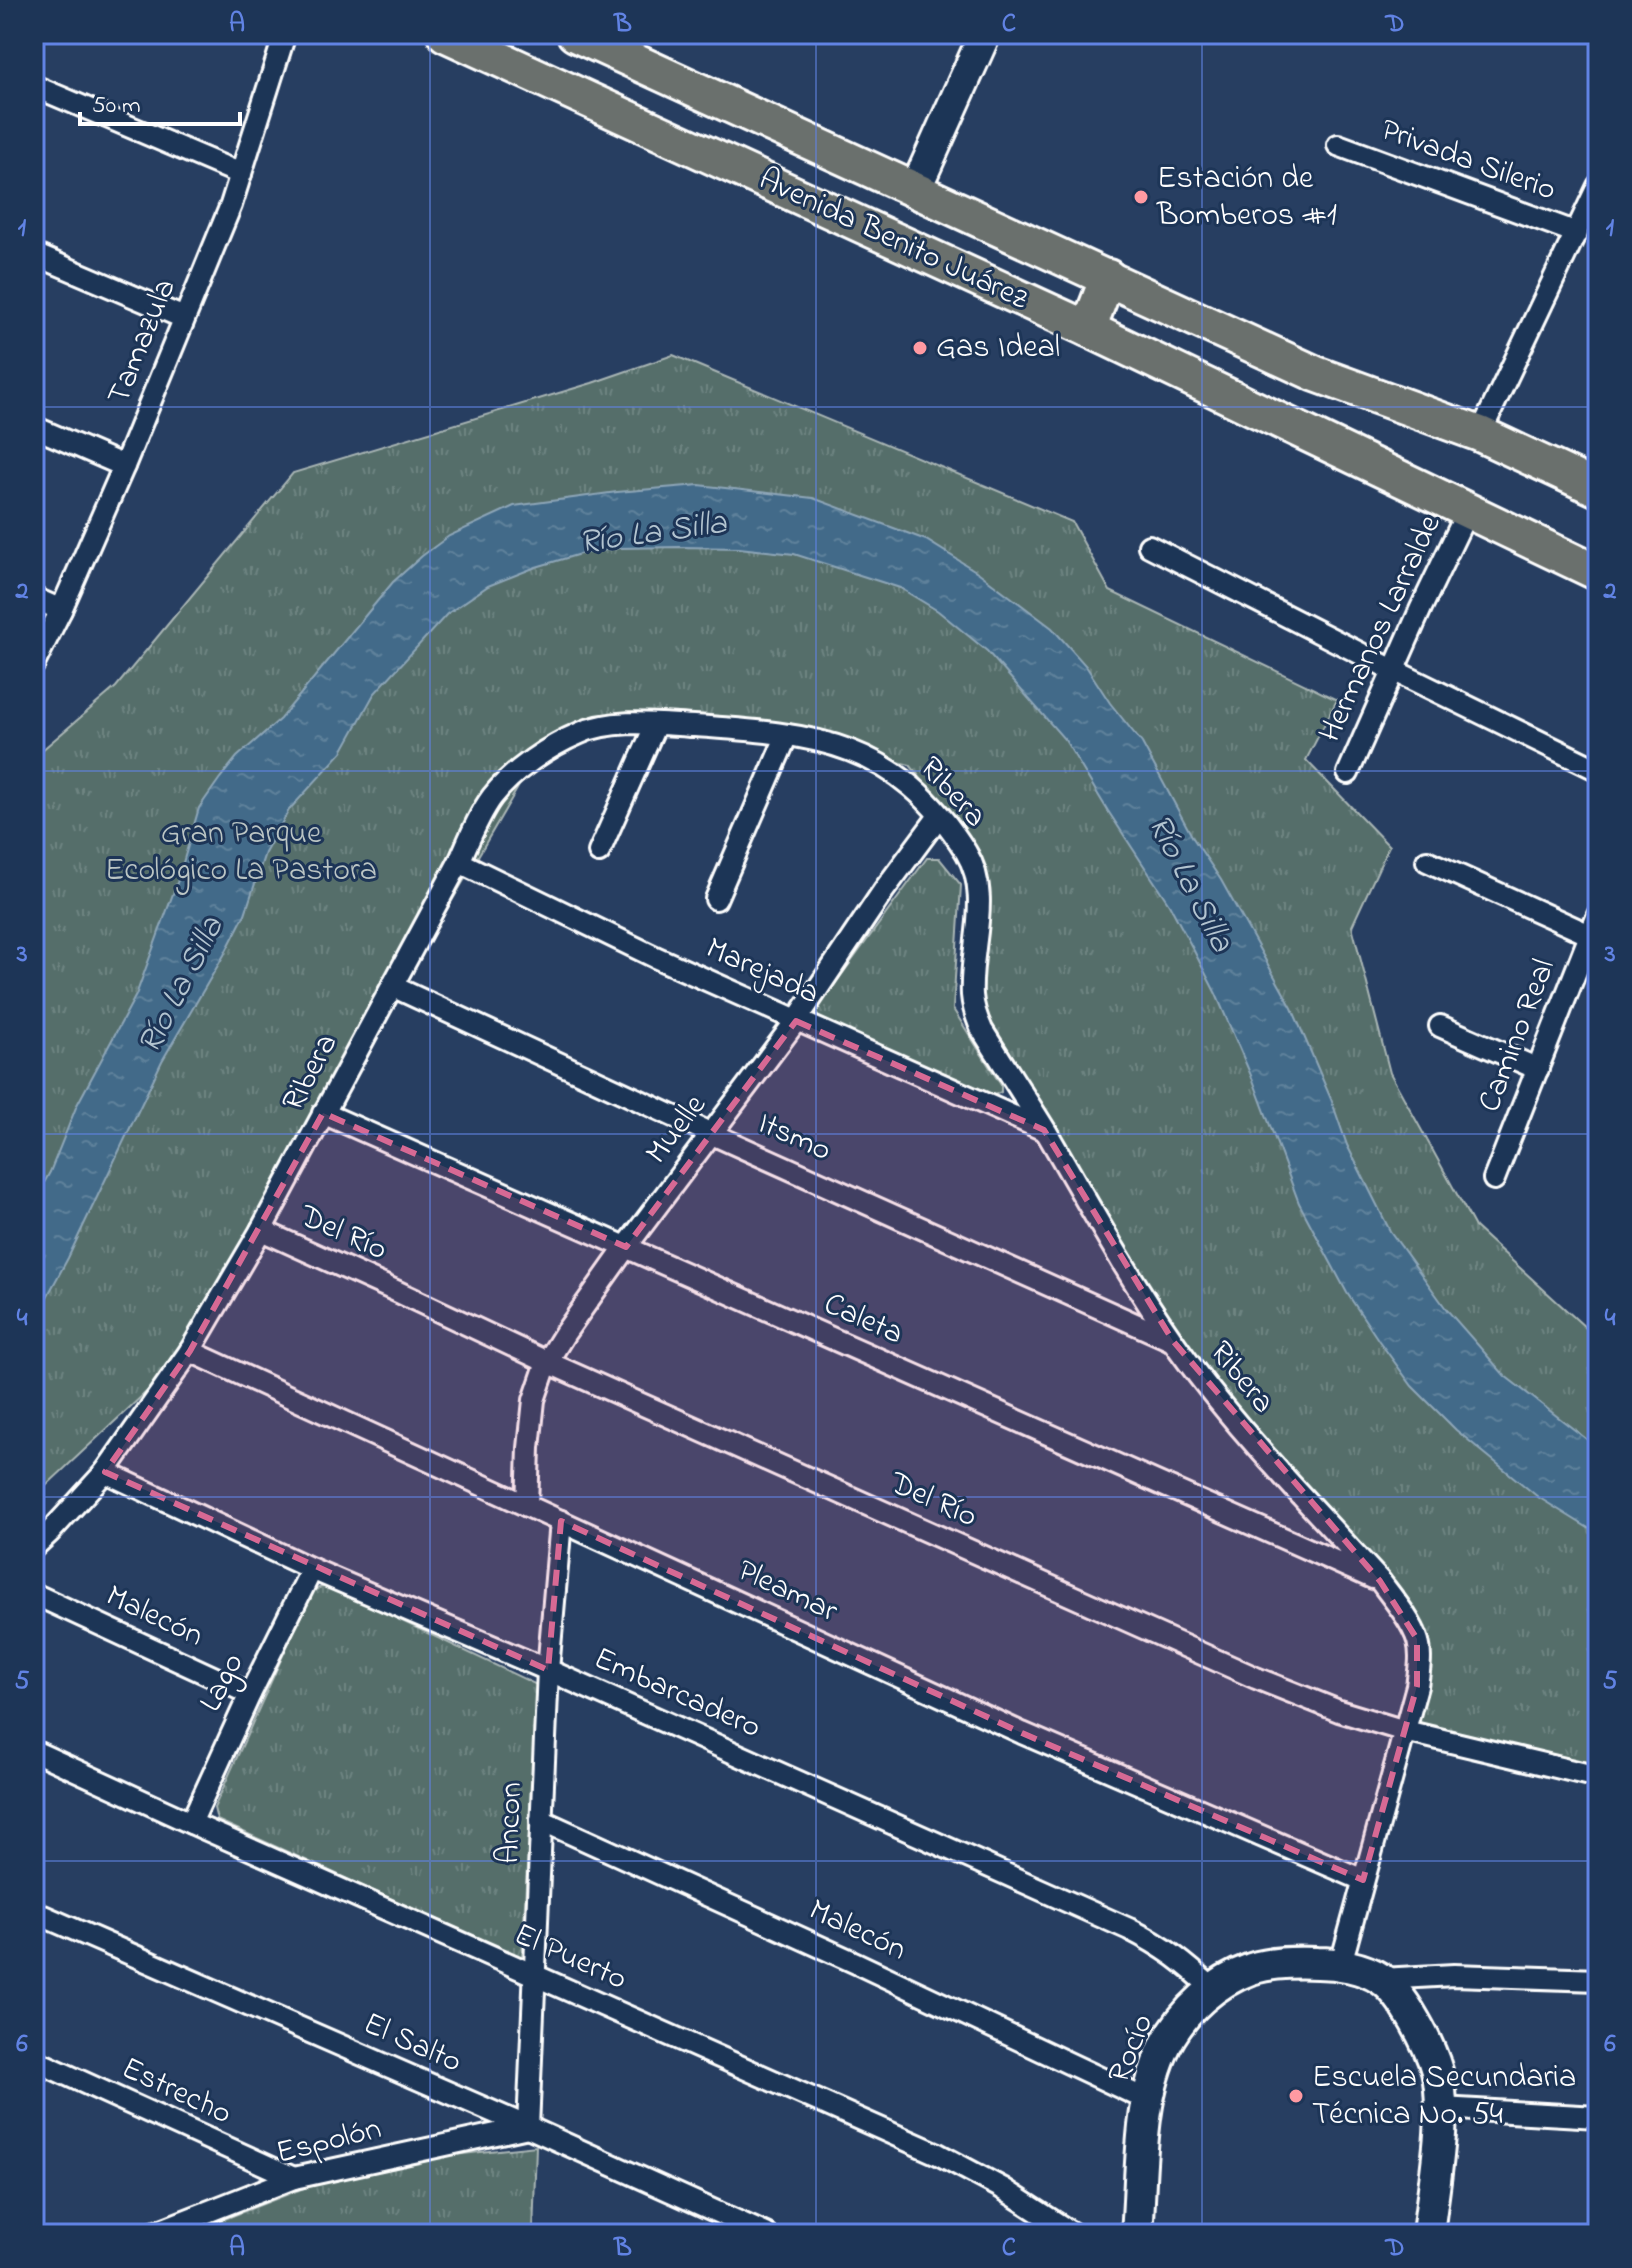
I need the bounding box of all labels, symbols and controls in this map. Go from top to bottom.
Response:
text: A [229,6,245,44]
text: B [613,6,632,44]
text: C [1002,6,1016,44]
text: D [1384,6,1405,44]
scale bar [80,76,240,126]
text: 50 m [92,89,141,124]
street label: Privada Silerio [1374,108,1562,214]
place label: Estación de Bomberos #1 [1156,156,1337,240]
street label: Avenida Benito Juárez [750,157,1036,323]
marker: Estación de Bomberos #1 [1132,188,1150,206]
text: 1 [18,210,27,248]
text: 1 [1606,210,1615,248]
street label: Tamazula [96,272,190,412]
place label: Gas Ideal [936,325,1060,372]
marker: Gas Ideal [911,339,929,357]
water label: Río La Silla [576,499,731,569]
street label: Hermanos Larralde [1308,507,1454,750]
text: 2 [15,573,29,611]
text: 2 [1603,573,1617,611]
street label: Ribera [907,747,997,839]
water label: Río La Silla [1133,807,1245,962]
park label: Gran Parque Ecológico La Pastora [105,811,377,895]
water label: Río La Silla [126,908,238,1063]
street label: Marejada [698,926,826,1018]
text: 3 [16,936,28,974]
text: 3 [1604,936,1616,974]
street label: Camino Real [1467,953,1569,1119]
street label: Ribera [271,1026,351,1120]
street label: Muelle [635,1085,719,1175]
street label: Itsmo [750,1101,838,1175]
street label: Del Río [291,1194,394,1274]
street label: Caleta [816,1282,910,1358]
text: 4 [17,1300,28,1338]
text: 4 [1605,1300,1616,1338]
street label: Ribera [1197,1331,1285,1425]
street label: Del Río [881,1461,984,1541]
street label: Pleamar [729,1548,845,1636]
street label: Malecón [97,1574,211,1660]
street label: Embarcadero [586,1636,768,1752]
street label: Lago [189,1646,257,1720]
text: 5 [15,1663,30,1701]
text: 5 [1603,1663,1618,1701]
street label: Ancon [486,1781,536,1865]
street label: Malecón [800,1888,914,1974]
street label: El Puerto [506,1912,634,2004]
street label: El Salto [355,2002,469,2086]
street label: Rocío [1097,2007,1167,2091]
text: 6 [16,2026,28,2064]
text: 6 [1604,2026,1616,2064]
street label: Estrecho [113,2046,239,2138]
place label: Escuela Secundaria Técnica No. 54 [1312,2055,1576,2139]
marker: Escuela Secundaria Técnica No. 54 [1287,2087,1305,2105]
street label: Espolón [272,2106,386,2178]
text: A [229,2230,245,2268]
text: B [613,2230,632,2268]
text: C [1002,2230,1016,2268]
text: D [1384,2230,1405,2268]

